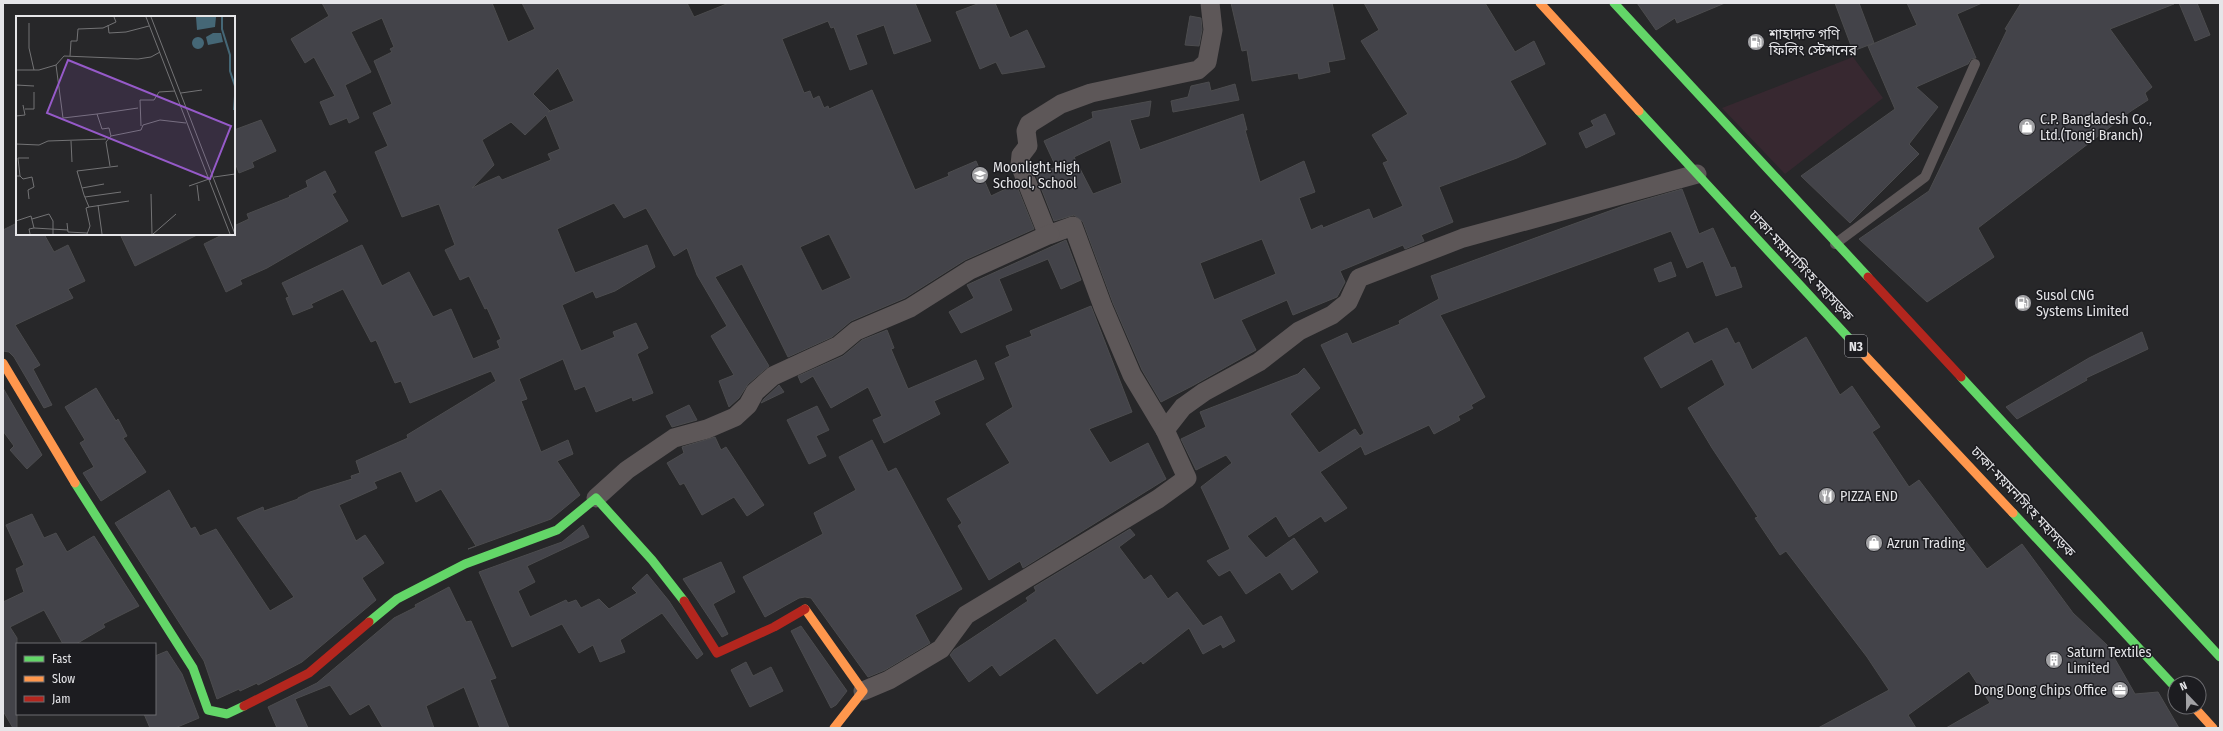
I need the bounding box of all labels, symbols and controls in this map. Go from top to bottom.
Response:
inset map [16,16,235,235]
place label: শাহাদাত গণি ফিলিং স্টেশনের [1768,26,1857,59]
fuel station icon: শাহাদাত গণি ফিলিং স্টেশনের [1746,32,1766,52]
place label: C.P. Bangladesh Co., Ltd.(Tongi Branch) [2040,111,2152,144]
shop icon: C.P. Bangladesh Co., Ltd.(Tongi Branch) [2017,117,2037,137]
place label: Moonlight High School, School [993,159,1080,192]
school or university icon: Moonlight High School, School [970,165,990,185]
street label: ঢাকা-ময়মনসিংহ মহাসড়ক [1745,206,1857,325]
place label: Susol CNG Systems Limited [2036,287,2129,320]
fuel station icon: Susol CNG Systems Limited [2013,293,2033,313]
road number: N3 [1845,335,1867,357]
street label: ঢাকা-ময়মনসিংহ মহাসড়ক [1967,442,2079,561]
restaurant icon: PIZZA END [1817,486,1837,506]
place label: PIZZA END [1840,488,1898,505]
shop icon: Azrun Trading [1864,533,1884,553]
place label: Azrun Trading [1887,535,1966,552]
legend [16,643,156,715]
place label: Saturn Textiles Limited [2067,644,2152,677]
building icon: Saturn Textiles Limited [2044,650,2064,670]
text: Fast [52,652,71,666]
text: Slow [52,672,75,686]
north arrow [2167,675,2207,715]
text: N [2178,679,2189,693]
office icon: Dong Dong Chips Office [2110,680,2130,700]
place label: Dong Dong Chips Office [1974,682,2107,699]
text: Jam [52,692,70,706]

